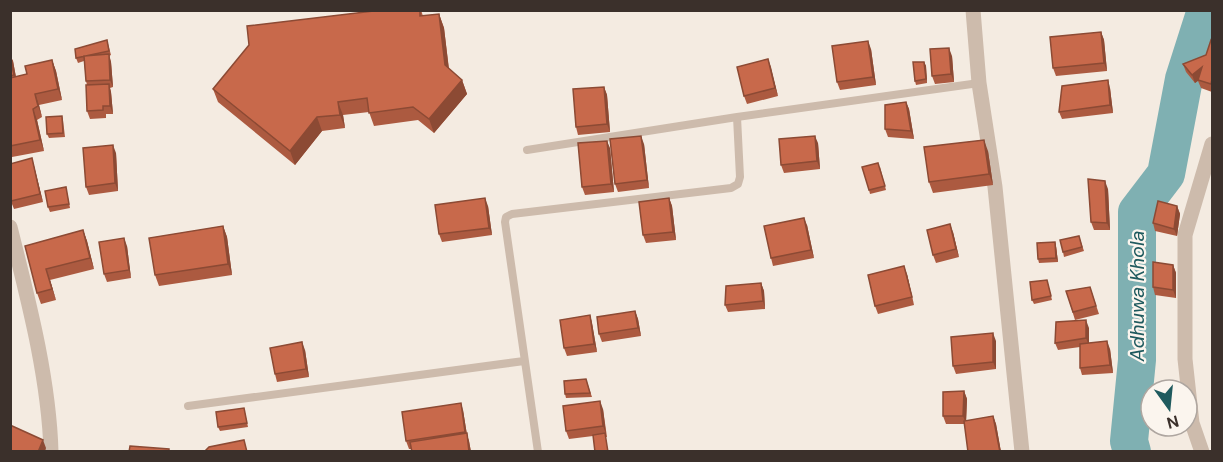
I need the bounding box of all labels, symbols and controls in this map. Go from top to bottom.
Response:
water label: Adhuwa Khola [1124,231,1150,362]
north arrow [1139,378,1199,438]
text: N [1164,410,1181,434]

